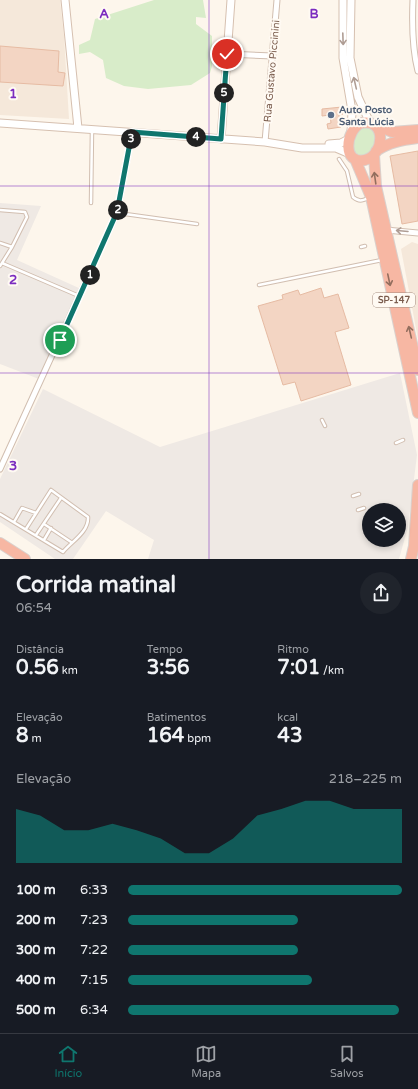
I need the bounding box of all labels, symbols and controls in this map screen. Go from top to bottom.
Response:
text: A [99,6,109,22]
text: B [309,6,319,22]
street label: Rua Gustavo Piccinini [262,20,282,123]
one-way arrow [339,32,346,45]
pin [210,37,244,71]
icon: check [216,43,238,65]
one-way arrow [351,77,358,90]
pin: 5 [214,83,234,103]
text: 1 [9,86,17,102]
text: 5 [221,86,227,99]
place label: Auto Posto Santa Lúcia [339,104,394,128]
marker: Auto Posto Santa Lúcia [326,110,336,120]
pin: 4 [186,127,206,147]
pin: 3 [121,129,141,149]
text: 4 [193,130,199,143]
text: 3 [128,132,134,145]
one-way arrow [371,172,379,185]
pin: 2 [108,200,128,220]
text: 2 [115,203,121,216]
one-way arrow [396,228,409,235]
pin: 1 [80,265,100,285]
text: 1 [87,268,93,281]
text: 2 [9,272,17,288]
one-way arrow [386,274,394,287]
road number: SP-147 [373,293,415,307]
pin [43,323,77,357]
one-way arrow [405,326,413,339]
icon: arrive [49,329,71,351]
text: 3 [9,458,17,474]
map controls [362,503,406,547]
button: layers [362,503,406,547]
text: Corrida matinal [16,572,176,598]
button: share [360,572,402,614]
text: 06:54 [16,600,52,616]
text: Distância [16,643,64,656]
text: Tempo [147,643,183,656]
text: Ritmo [277,643,309,656]
text: 0.56 [16,656,59,680]
text: 3:56 [147,656,190,680]
text: 7:01 [277,656,320,680]
text: km [59,664,78,677]
text: /km [320,664,344,677]
text: Elevação [16,711,63,724]
text: Batimentos [147,711,206,724]
text: kcal [277,711,298,724]
text: 8 [16,724,29,748]
text: 164 [147,724,184,748]
text: 43 [277,724,302,748]
text: m [29,732,42,745]
text: bpm [184,732,211,745]
text: Elevação [16,771,71,787]
text: 218–225 m [329,771,402,787]
text: 100 m [16,882,56,898]
text: 6:33 [80,882,108,898]
text: 200 m [16,912,56,928]
text: 7:23 [80,912,108,928]
text: 300 m [16,942,56,958]
text: 7:22 [80,942,108,958]
text: 400 m [16,972,56,988]
text: 7:15 [80,972,108,988]
text: 500 m [16,1002,56,1018]
text: 6:34 [80,1002,108,1018]
tab: Início [54,1043,82,1080]
tab: Mapa [191,1043,221,1080]
tab: Salvos [330,1043,364,1080]

